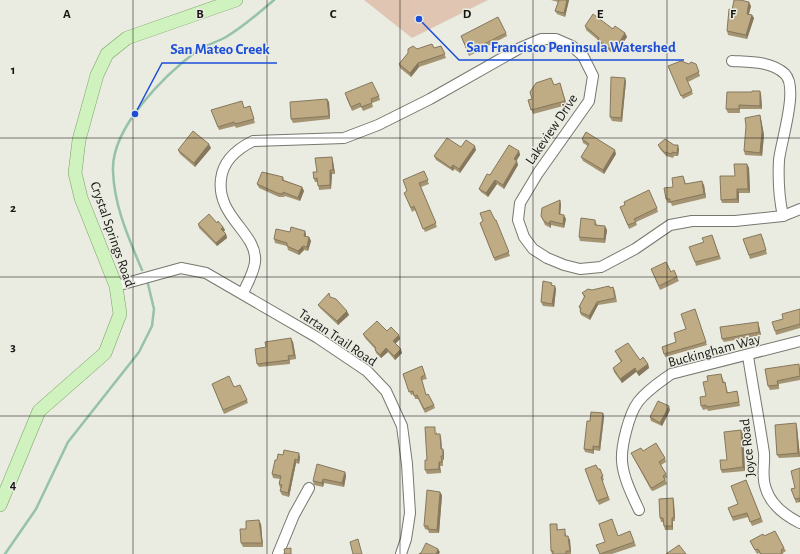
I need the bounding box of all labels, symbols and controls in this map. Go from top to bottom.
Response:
text: A [63,8,71,21]
text: B [196,8,204,21]
text: C [330,8,337,21]
text: D [463,8,472,21]
text: E [597,8,604,21]
text: F [730,8,737,21]
callout: San Francisco Peninsula Watershed [459,33,684,60]
callout: San Mateo Creek [162,36,277,63]
text: San Francisco Peninsula Watershed [466,40,676,55]
text: San Mateo Creek [170,42,270,57]
text: 1 [11,64,15,77]
street label: Lakeview Drive [523,92,580,167]
street label: Crystal Springs Road [87,180,137,289]
text: 2 [10,202,16,215]
street label: Tartan Trail Road [296,307,379,369]
street label: Buckingham Way [667,332,762,370]
text: 3 [10,341,16,354]
street label: Joyce Road [738,418,758,478]
text: 4 [10,479,17,492]

